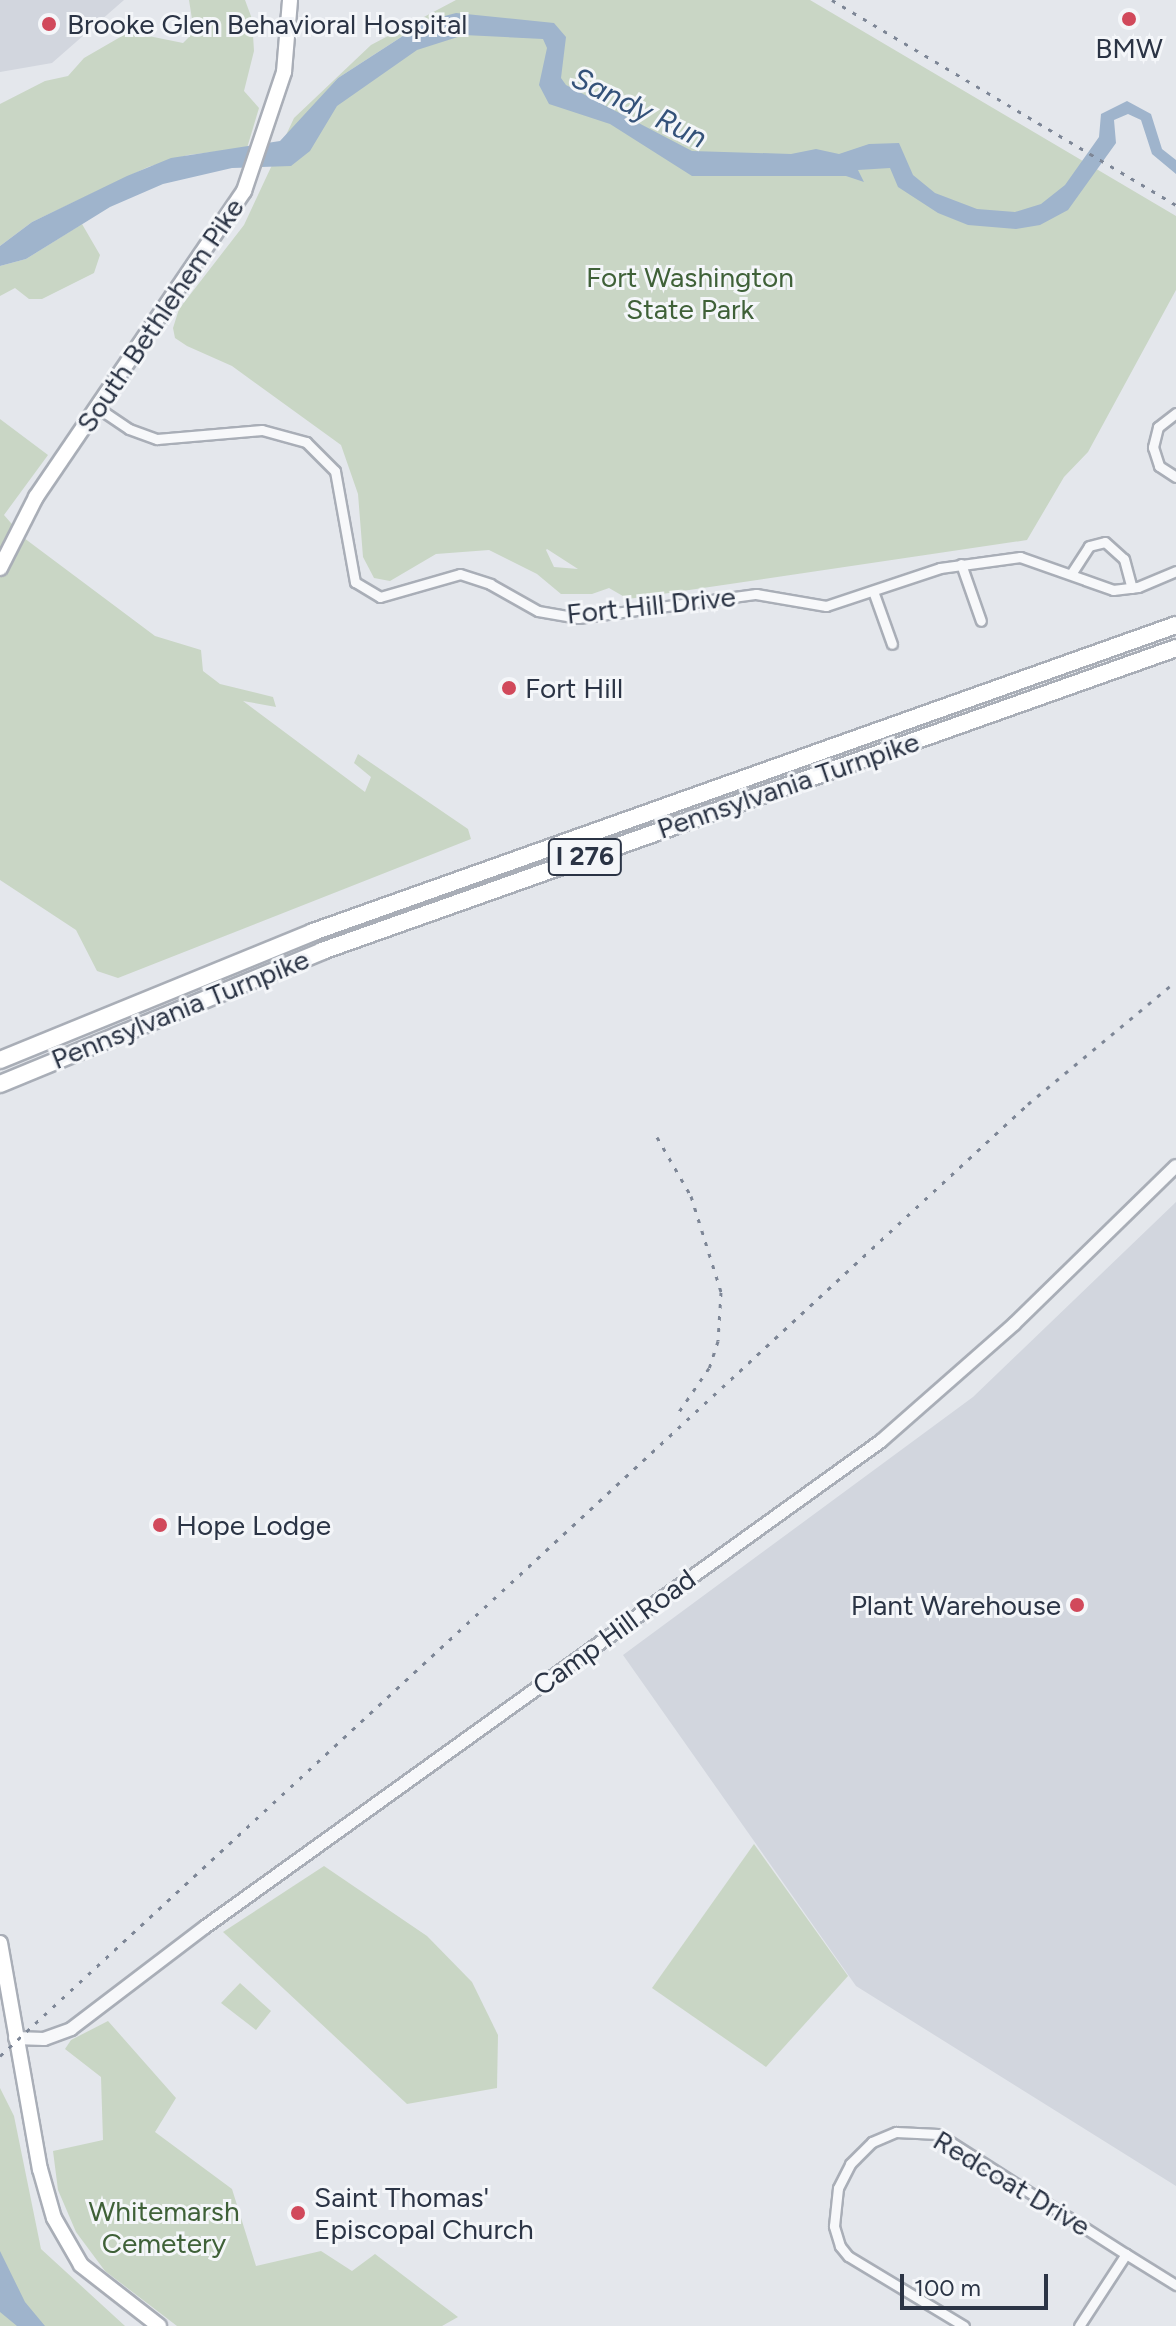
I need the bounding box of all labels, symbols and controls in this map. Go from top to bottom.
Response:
place label: Brooke Glen Behavioral Hospital [67,7,467,41]
marker: BMW [1120,10,1138,28]
marker: Brooke Glen Behavioral Hospital [38,13,60,35]
place label: BMW [1095,31,1163,65]
water label: Sandy Run [566,60,712,156]
street label: South Bethlehem Pike [69,192,251,438]
park label: Fort Washington State Park [586,260,794,326]
street label: Fort Hill Drive [565,579,737,631]
place label: Fort Hill [525,671,623,705]
marker: Fort Hill [500,679,518,697]
street label: Pennsylvania Turnpike [653,724,923,846]
road number: I 276 [547,835,623,879]
street label: Pennsylvania Turnpike [46,942,314,1076]
place label: Hope Lodge [176,1508,331,1542]
marker: Hope Lodge [151,1516,169,1534]
street label: Camp Hill Road [526,1562,702,1702]
place label: Plant Warehouse [851,1588,1061,1622]
marker: Plant Warehouse [1068,1596,1086,1614]
street label: Redcoat Drive [927,2123,1097,2243]
place label: Saint Thomas' Episcopal Church [314,2180,534,2246]
park label: Whitemarsh Cemetery [88,2194,240,2260]
marker: Saint Thomas' Episcopal Church [289,2204,307,2222]
scale bar [904,2258,1052,2308]
text: 100 m [914,2273,981,2302]

